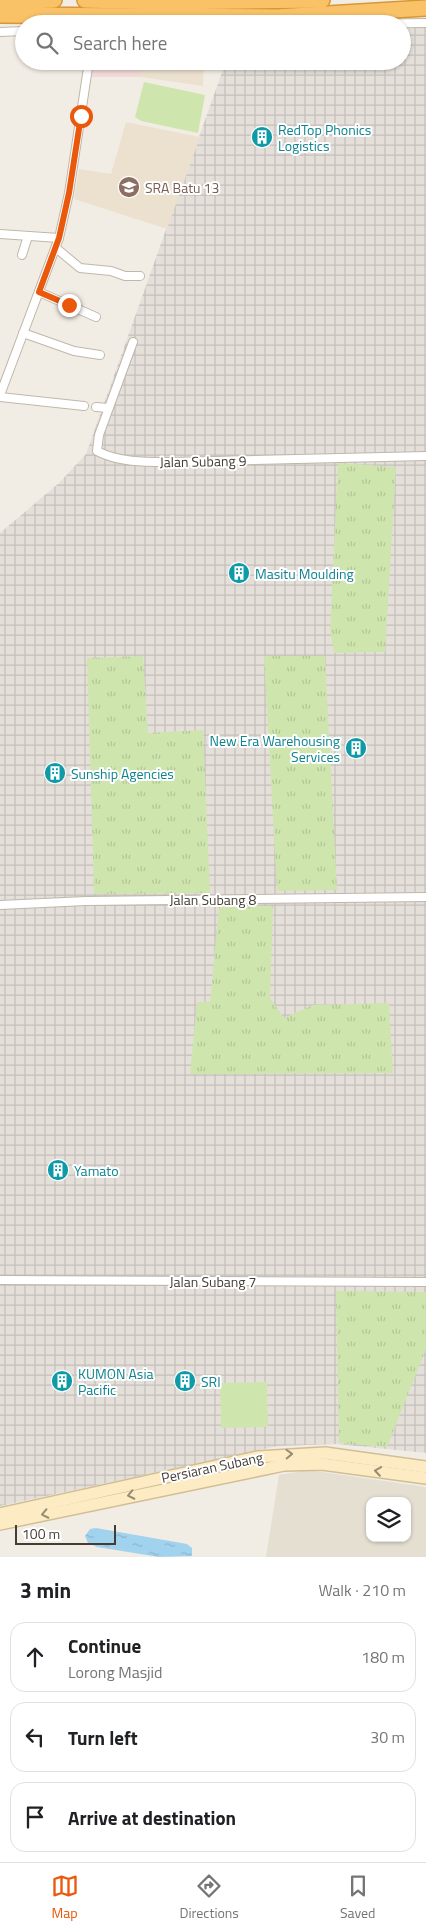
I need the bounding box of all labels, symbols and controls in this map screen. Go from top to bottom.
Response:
search box [15,15,411,70]
text: Search here [73,28,167,57]
icon: search [33,29,61,57]
route start [70,105,93,128]
place label: RedTop Phonics Logistics [278,119,371,156]
building icon: RedTop Phonics Logistics [250,125,274,149]
school or university icon: SRA Batu 13 [117,175,141,199]
place label: SRA Batu 13 [145,177,219,198]
route end [58,294,81,317]
street label: Jalan Subang 9 [159,450,247,472]
building icon: Masitu Moulding [227,561,251,585]
place label: Masitu Moulding [255,563,354,584]
place label: New Era Warehousing Services [210,730,340,767]
building icon: New Era Warehousing Services [344,736,368,760]
building icon: Sunship Agencies [43,761,67,785]
place label: Sunship Agencies [71,763,174,784]
street label: Jalan Subang 8 [170,889,257,910]
building icon: Yamato [46,1158,70,1182]
place label: Yamato [74,1160,119,1181]
street label: Jalan Subang 7 [170,1271,256,1292]
place label: KUMON Asia Pacific [78,1363,153,1400]
building icon: KUMON Asia Pacific [50,1369,74,1393]
building icon: SRI [173,1369,197,1393]
place label: SRI [201,1371,221,1392]
street label: Persiaran Subang [159,1446,265,1488]
one-way arrow [286,1449,294,1459]
one-way arrow [373,1466,381,1477]
one-way arrow [127,1490,136,1500]
map controls [366,1497,411,1542]
button: layers [366,1497,411,1542]
one-way arrow [40,1508,49,1519]
scale bar [15,1522,116,1545]
text: 100 m [22,1523,60,1544]
text: 3 min [20,1574,71,1606]
text: Walk · 210 m [318,1578,406,1602]
text: Continue [68,1631,141,1660]
icon: ahead [21,1643,49,1671]
text: 180 m [361,1645,405,1669]
text: Lorong Masjid [68,1660,163,1684]
icon: left [21,1723,49,1751]
text: Turn left [68,1723,138,1752]
text: 30 m [370,1725,405,1749]
icon: arrive [21,1803,49,1831]
text: Arrive at destination [68,1803,236,1832]
tab: Map [51,1872,79,1923]
tab: Directions [180,1872,239,1923]
tab: Saved [340,1872,376,1923]

